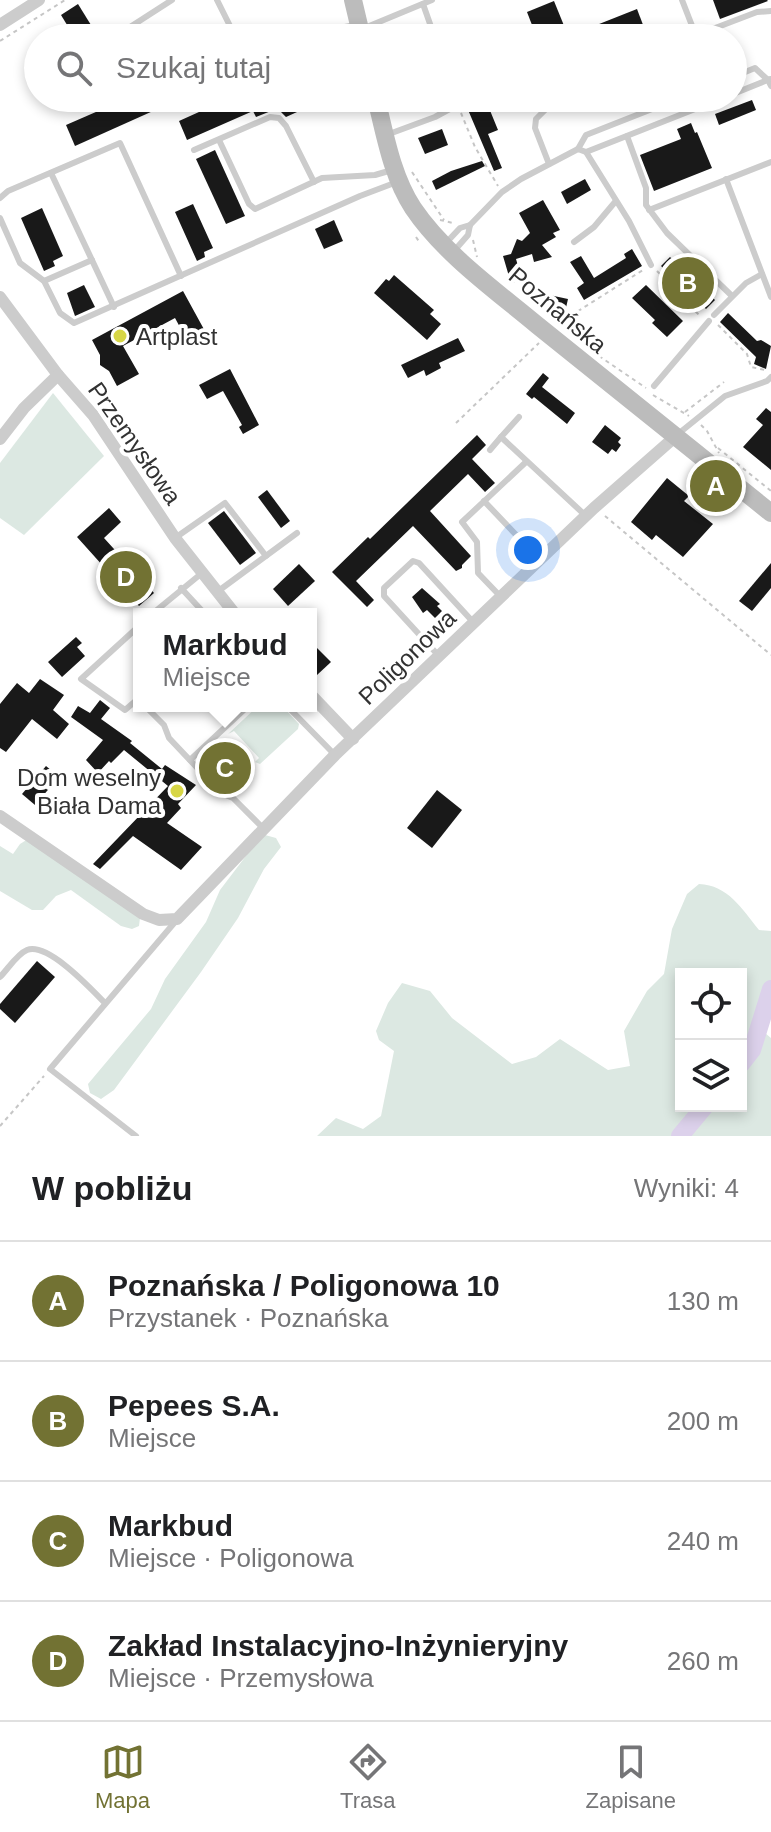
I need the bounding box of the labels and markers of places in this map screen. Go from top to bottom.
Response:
pin: B [662,253,714,313]
place label: Artplast [136,323,218,350]
marker: Artplast [111,327,129,345]
pin: A [690,456,742,516]
pin: D [100,547,152,607]
pin: C [199,738,251,798]
place label: Dom weselny Biała Dama [17,764,162,819]
marker: Dom weselny Biała Dama [168,782,186,800]

